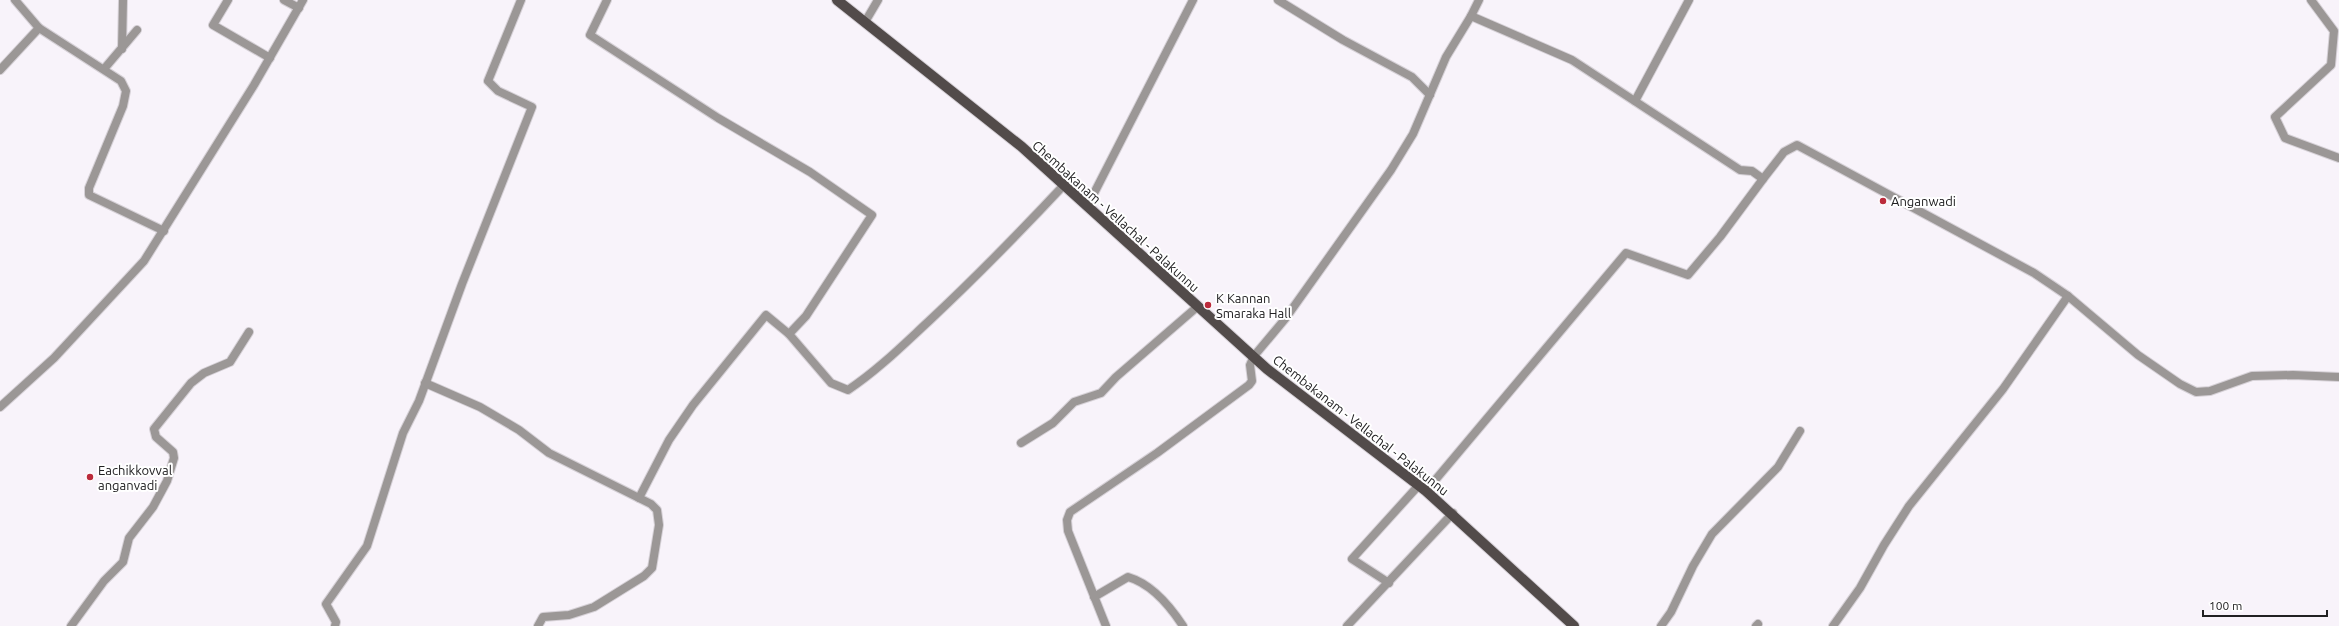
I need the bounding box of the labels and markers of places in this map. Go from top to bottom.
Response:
place label: Anganwadi [1891,194,1956,208]
marker: Anganwadi [1878,196,1888,206]
place label: K Kannan Smaraka Hall [1216,291,1292,320]
marker: K Kannan Smaraka Hall [1203,300,1213,310]
place label: Eachikkovval anganvadi [98,463,173,492]
marker: Eachikkovval anganvadi [85,472,95,482]

